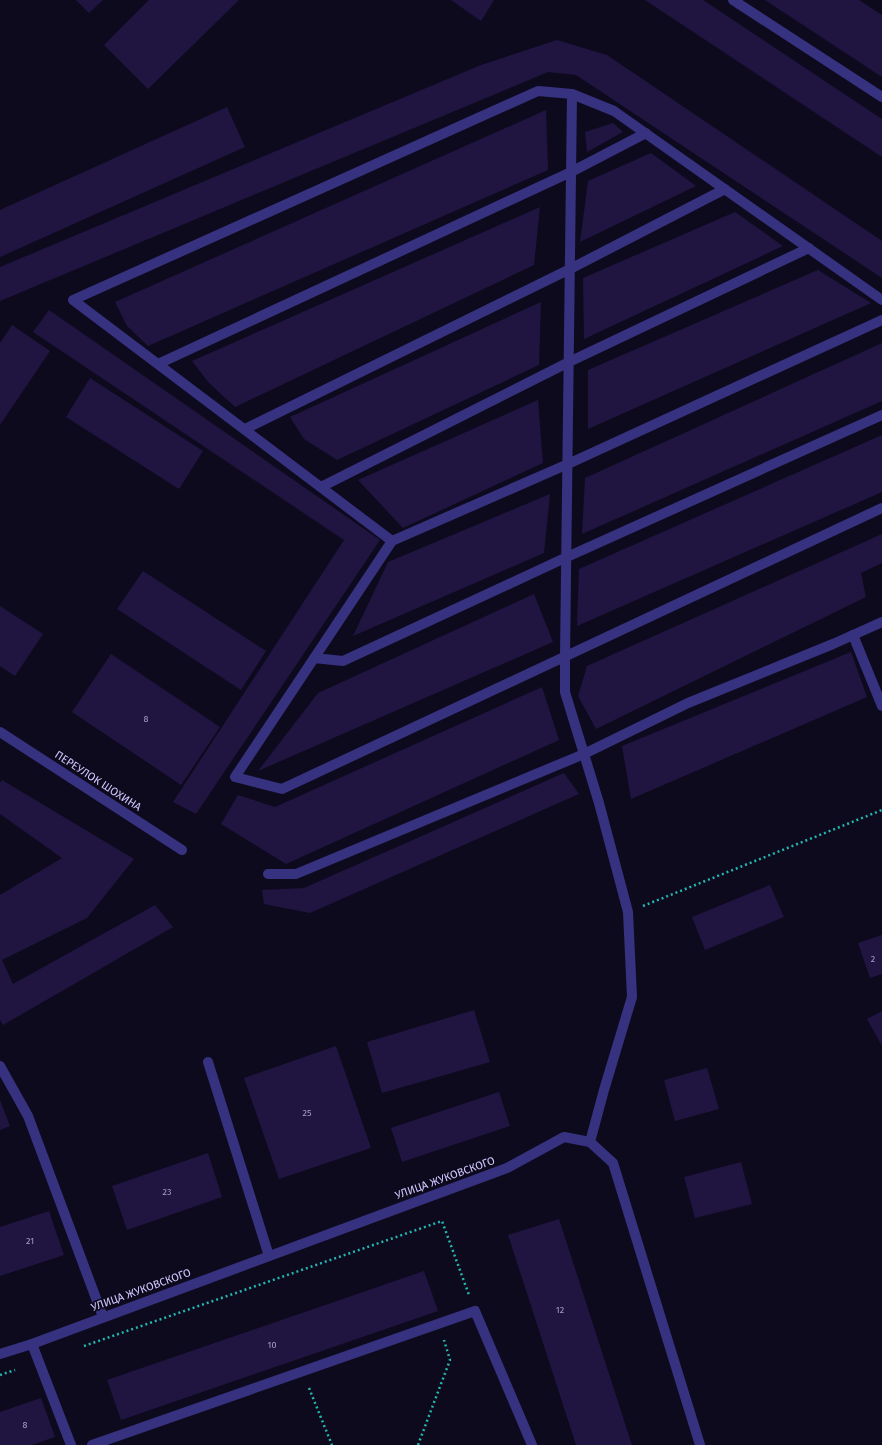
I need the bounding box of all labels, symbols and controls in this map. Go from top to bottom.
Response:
house number: 8 [144,714,149,724]
street label: ПЕРЕУЛОК ШОХИНА [52,748,144,814]
house number: 2 [871,954,875,964]
house number: 25 [303,1108,312,1118]
street label: УЛИЦА ЖУКОВСКОГО [393,1154,497,1202]
house number: 23 [163,1187,171,1197]
house number: 21 [26,1236,34,1246]
street label: УЛИЦА ЖУКОВСКОГО [89,1266,193,1314]
house number: 12 [556,1305,564,1315]
house number: 10 [268,1340,276,1350]
house number: 8 [23,1420,28,1430]

